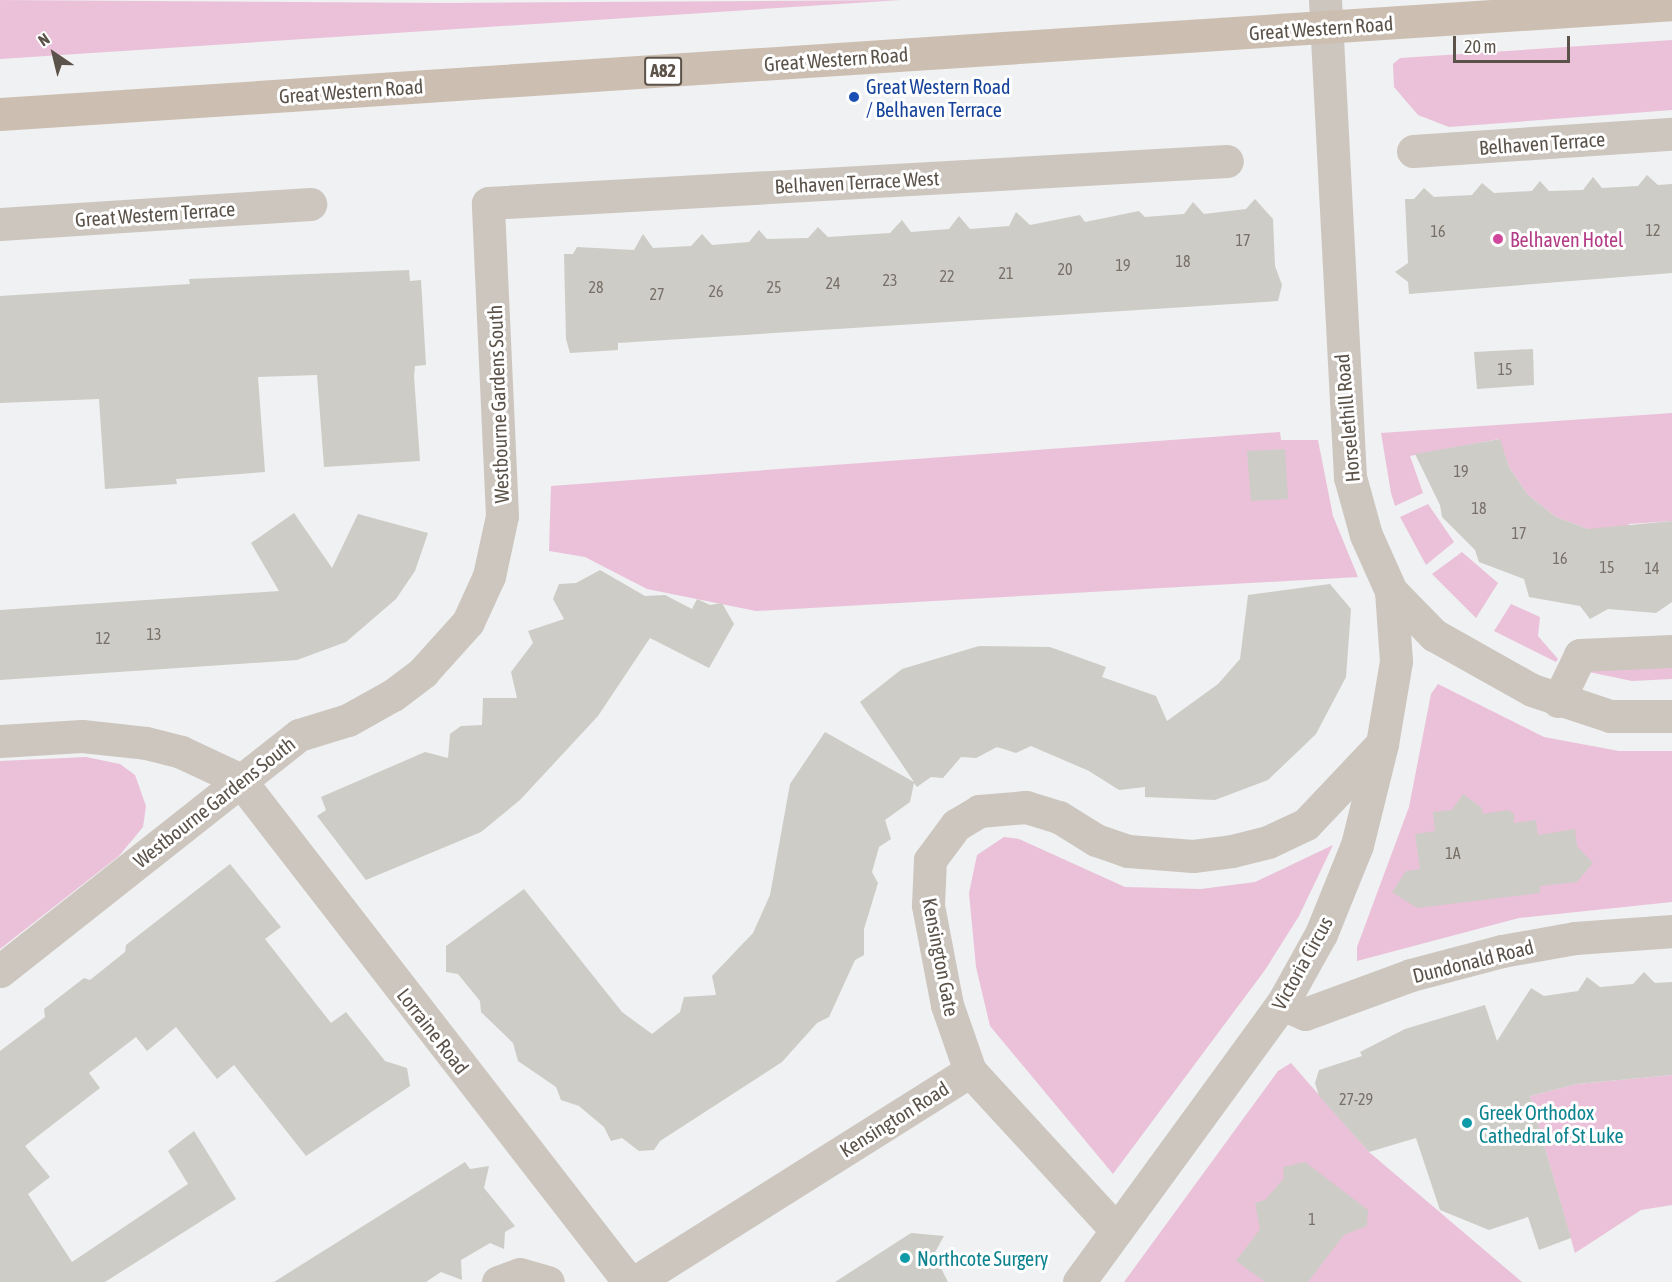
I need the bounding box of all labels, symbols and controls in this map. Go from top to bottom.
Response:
street label: Great Western Road [1248,11,1394,45]
north arrow [24,24,84,84]
scale bar [1456,24,1573,62]
text: N [35,29,53,49]
text: 20 m [1464,36,1496,57]
street label: Great Western Road [763,42,909,76]
road number: A82 [644,56,682,86]
street label: Great Western Road [278,74,424,108]
place label: Great Western Road / Belhaven Terrace [866,74,1011,121]
marker: Great Western Road / Belhaven Terrace [847,90,861,104]
street label: Belhaven Terrace [1478,127,1606,159]
street label: Belhaven Terrace West [774,166,940,198]
street label: Great Western Terrace [74,196,236,232]
house number: 12 [1645,220,1661,240]
house number: 16 [1430,221,1446,241]
place label: Belhaven Hotel [1510,227,1623,251]
house number: 17 [1235,230,1251,250]
marker: Belhaven Hotel [1491,232,1505,246]
house number: 18 [1175,251,1191,271]
house number: 19 [1115,255,1131,275]
house number: 20 [1057,259,1073,279]
house number: 21 [998,263,1014,283]
house number: 22 [939,266,955,286]
house number: 23 [882,270,898,290]
house number: 24 [825,273,841,293]
house number: 28 [588,277,604,297]
house number: 25 [766,277,782,297]
house number: 26 [708,281,724,301]
house number: 27 [649,284,665,304]
street label: Westbourne Gardens South [483,304,513,504]
street label: Horselethill Road [1329,353,1365,483]
house number: 15 [1497,359,1513,379]
house number: 19 [1453,461,1469,481]
house number: 18 [1471,498,1487,518]
house number: 17 [1511,523,1527,543]
house number: 16 [1552,548,1568,568]
house number: 15 [1599,557,1615,577]
house number: 14 [1644,558,1660,578]
house number: 13 [146,624,162,644]
house number: 12 [95,628,111,648]
street label: Westbourne Gardens South [128,731,300,873]
house number: 1A [1445,843,1461,863]
street label: Kensington Gate [918,896,964,1018]
street label: Victoria Circus [1267,912,1337,1014]
street label: Dundonald Road [1410,934,1536,988]
street label: Lorraine Road [392,983,474,1079]
street label: Kensington Road [835,1076,953,1162]
house number: 27-29 [1339,1089,1373,1109]
place label: Greek Orthodox Cathedral of St Luke [1479,1100,1623,1147]
marker: Greek Orthodox Cathedral of St Luke [1460,1116,1474,1130]
house number: 1 [1308,1209,1316,1229]
place label: Northcote Surgery [917,1246,1048,1270]
marker: Northcote Surgery [898,1251,912,1265]

